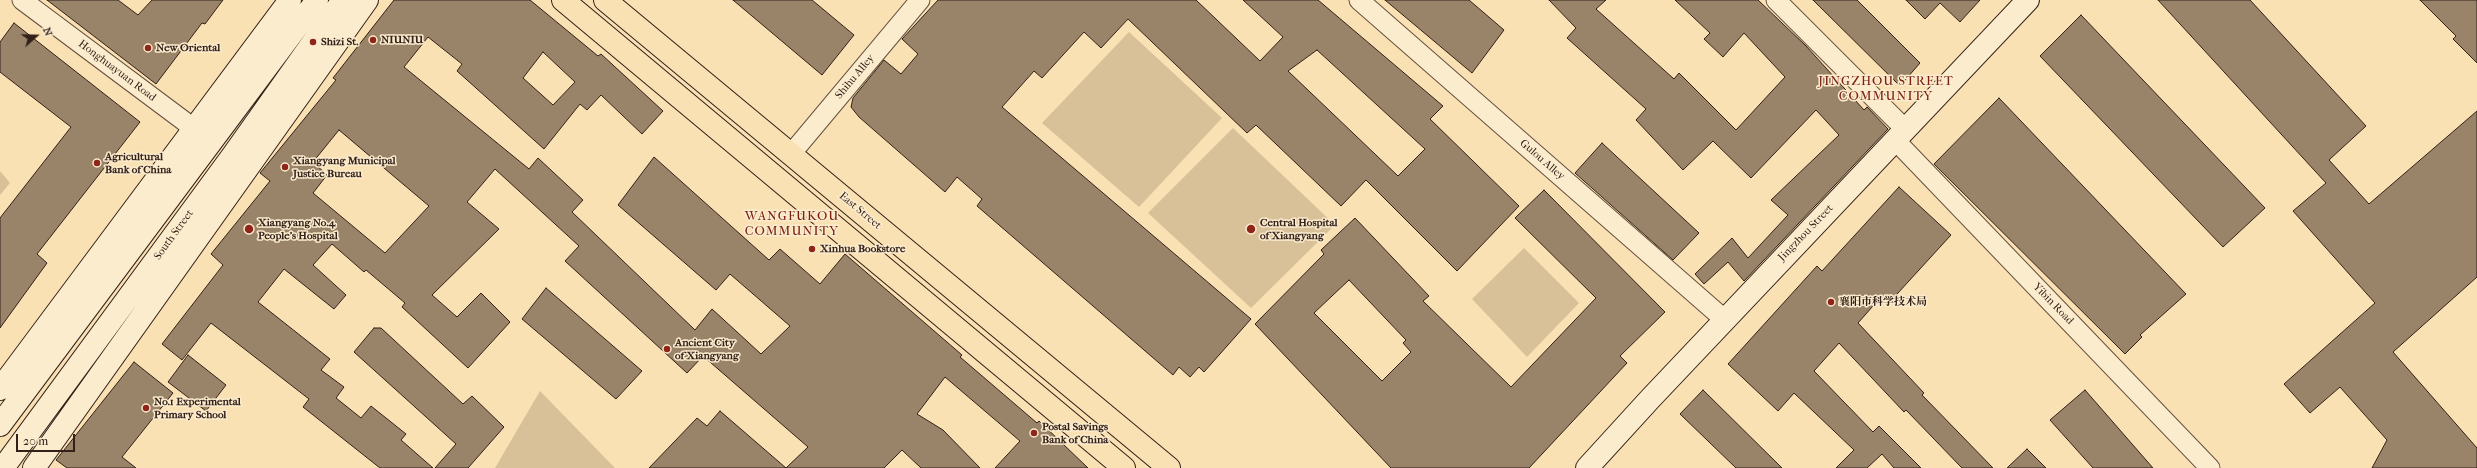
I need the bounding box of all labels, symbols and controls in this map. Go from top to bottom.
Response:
north arrow [16,16,56,56]
text: N [40,26,55,38]
place label: NIUNIU [381,33,423,47]
place label: Shizi St. [321,35,358,49]
marker: NIUNIU [368,35,378,45]
street label: Honghuayuan Road [76,37,158,105]
marker: Shizi St. [308,37,318,47]
place label: New Oriental [156,41,220,55]
marker: New Oriental [143,43,153,53]
street label: Shihu Alley [833,52,877,102]
district label: JINGZHOU STREET COMMUNITY [1818,74,1954,105]
street label: Gulou Alley [1517,137,1567,183]
place label: Agricultural Bank of China [105,150,171,176]
place label: Xiangyang Municipal Justice Bureau [293,154,396,180]
marker: Agricultural Bank of China [92,158,102,168]
marker: Xiangyang Municipal Justice Bureau [280,162,290,172]
street label: East Street [836,189,884,233]
street label: Jingzhou Street [1776,202,1836,264]
street label: South Street [151,207,197,263]
district label: WANGFUKOU COMMUNITY [745,209,839,240]
place label: Xiangyang No.4 People's Hospital [258,216,338,242]
place label: Central Hospital of Xiangyang [1260,216,1338,242]
marker: Xiangyang No.4 People's Hospital [243,223,255,235]
marker: Central Hospital of Xiangyang [1245,223,1257,235]
place label: Xinhua Bookstore [820,242,905,256]
marker: Xinhua Bookstore [807,244,817,254]
street label: Yibin Road [2030,280,2076,328]
place label: 襄阳市科学技术局 [1839,295,1927,309]
marker: 襄阳市科学技术局 [1826,297,1836,307]
place label: Ancient City of Xiangyang [675,336,739,362]
marker: Ancient City of Xiangyang [662,344,672,354]
place label: No.1 Experimental Primary School [154,395,241,421]
marker: No.1 Experimental Primary School [141,403,151,413]
place label: Postal Savings Bank of China [1042,420,1108,446]
scale bar [18,426,77,452]
marker: Postal Savings Bank of China [1029,428,1039,438]
text: 20 m [23,434,48,448]

